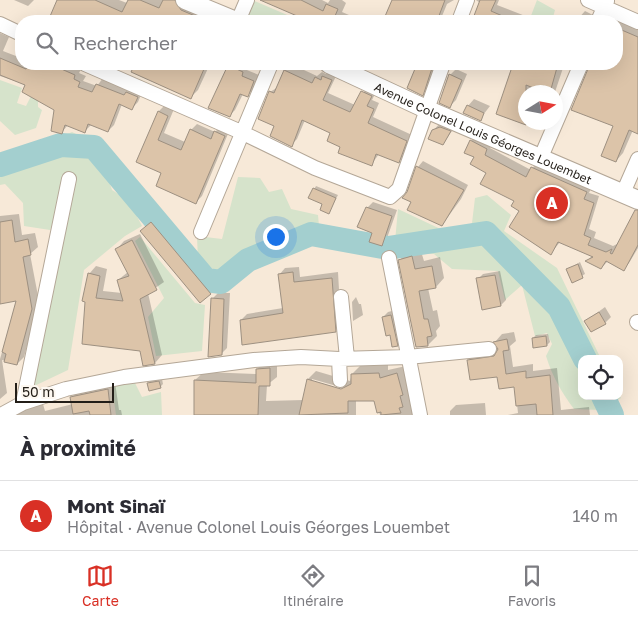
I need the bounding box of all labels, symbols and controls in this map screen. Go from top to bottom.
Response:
search box [15,15,623,70]
icon: search [33,29,61,57]
text: Rechercher [73,31,178,54]
street label: Avenue Colonel Louis Géorges Louembet [372,79,594,187]
north arrow [518,85,563,130]
pin: A [536,184,568,222]
your location [263,224,289,250]
map controls [578,355,623,400]
button: locate [578,355,623,400]
scale bar [15,380,114,403]
text: 50 m [22,383,55,400]
text: À proximité [20,435,136,461]
text: Mont Sinaï [67,494,165,517]
text: A [30,506,42,526]
text: 140 m [572,506,618,526]
text: Hôpital · Avenue Colonel Louis Géorges Louembet [67,517,450,537]
tab: Carte [82,562,119,609]
tab: Itinéraire [283,562,344,609]
tab: Favoris [508,562,556,609]

